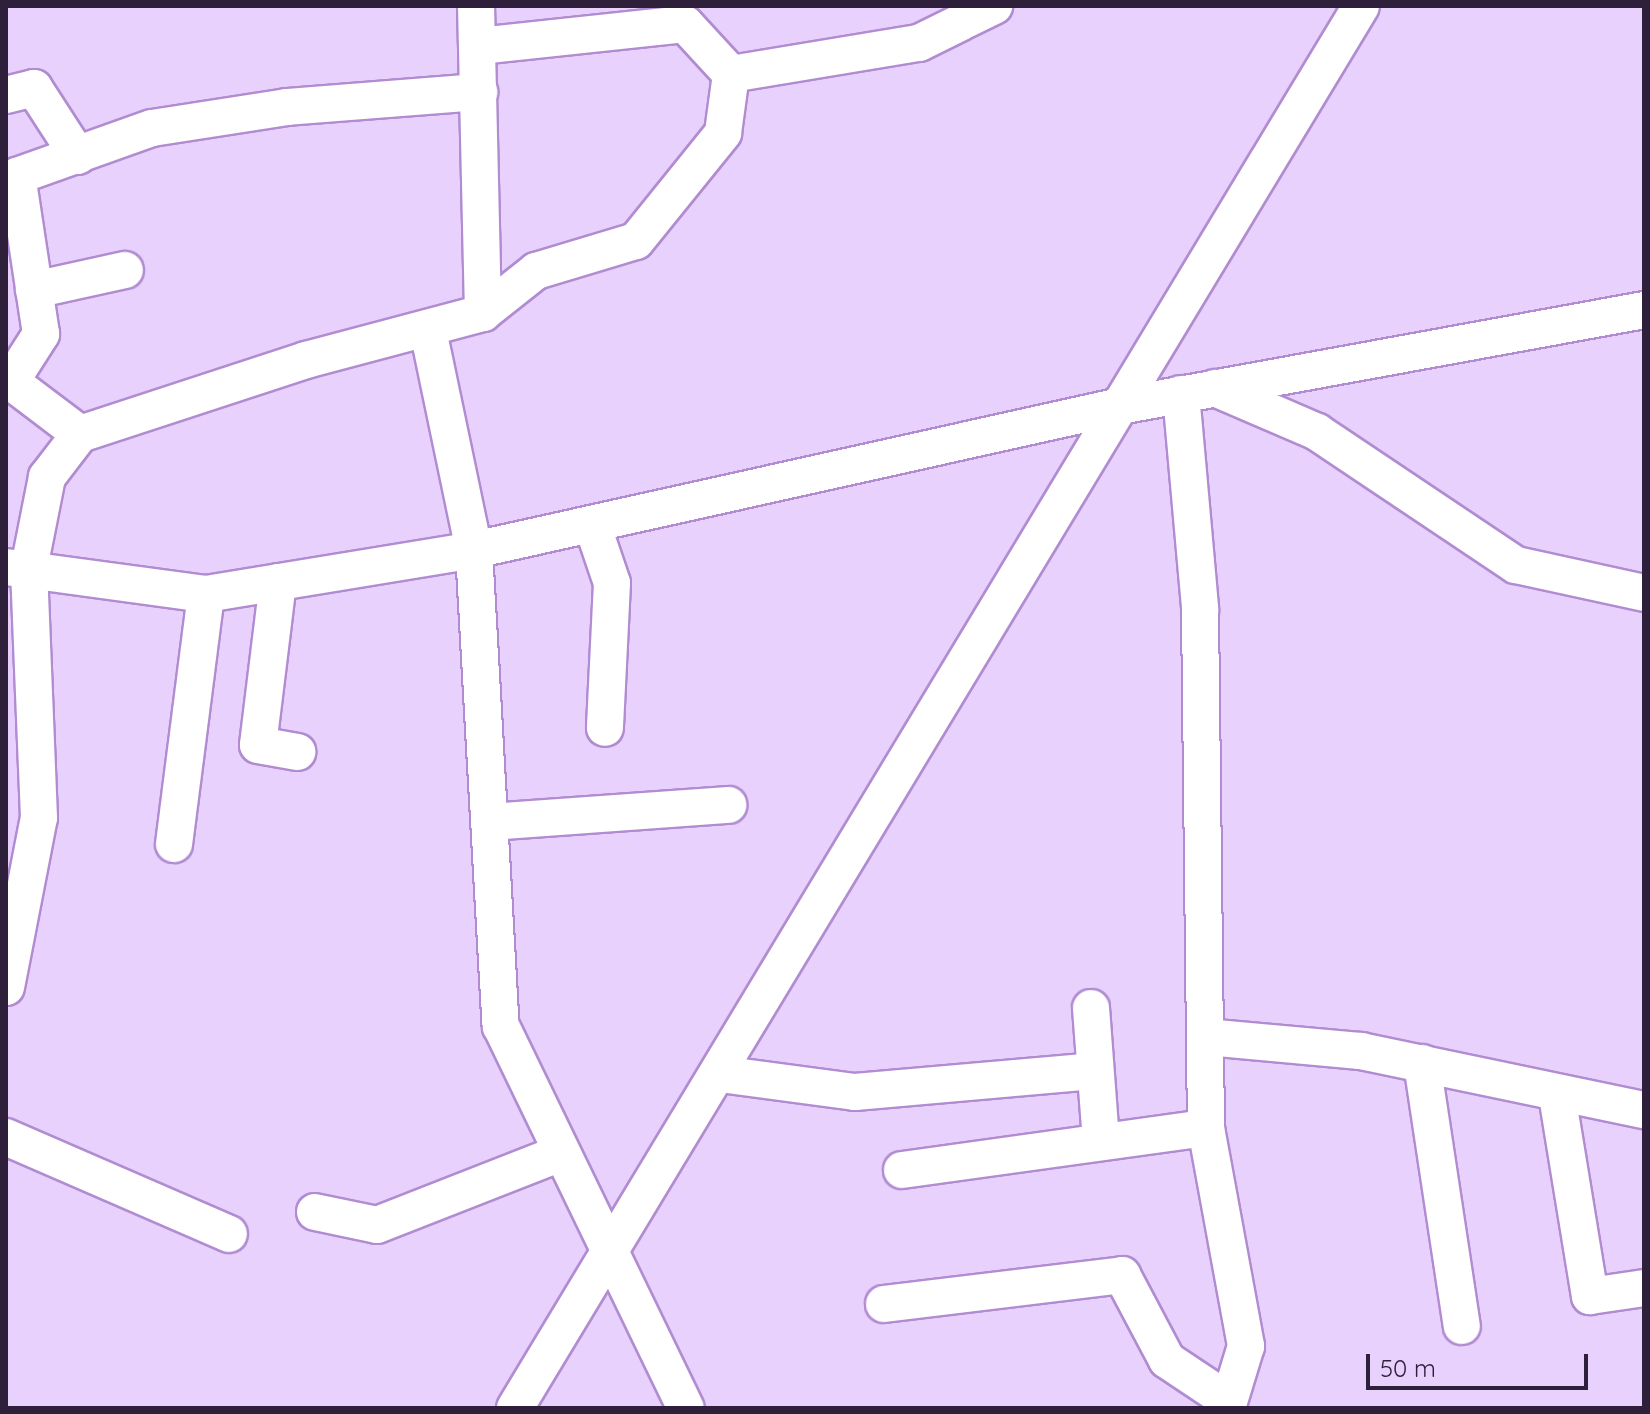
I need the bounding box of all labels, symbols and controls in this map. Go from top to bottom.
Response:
scale bar [1370,1338,1592,1388]
text: 50 m [1380,1353,1436,1383]

